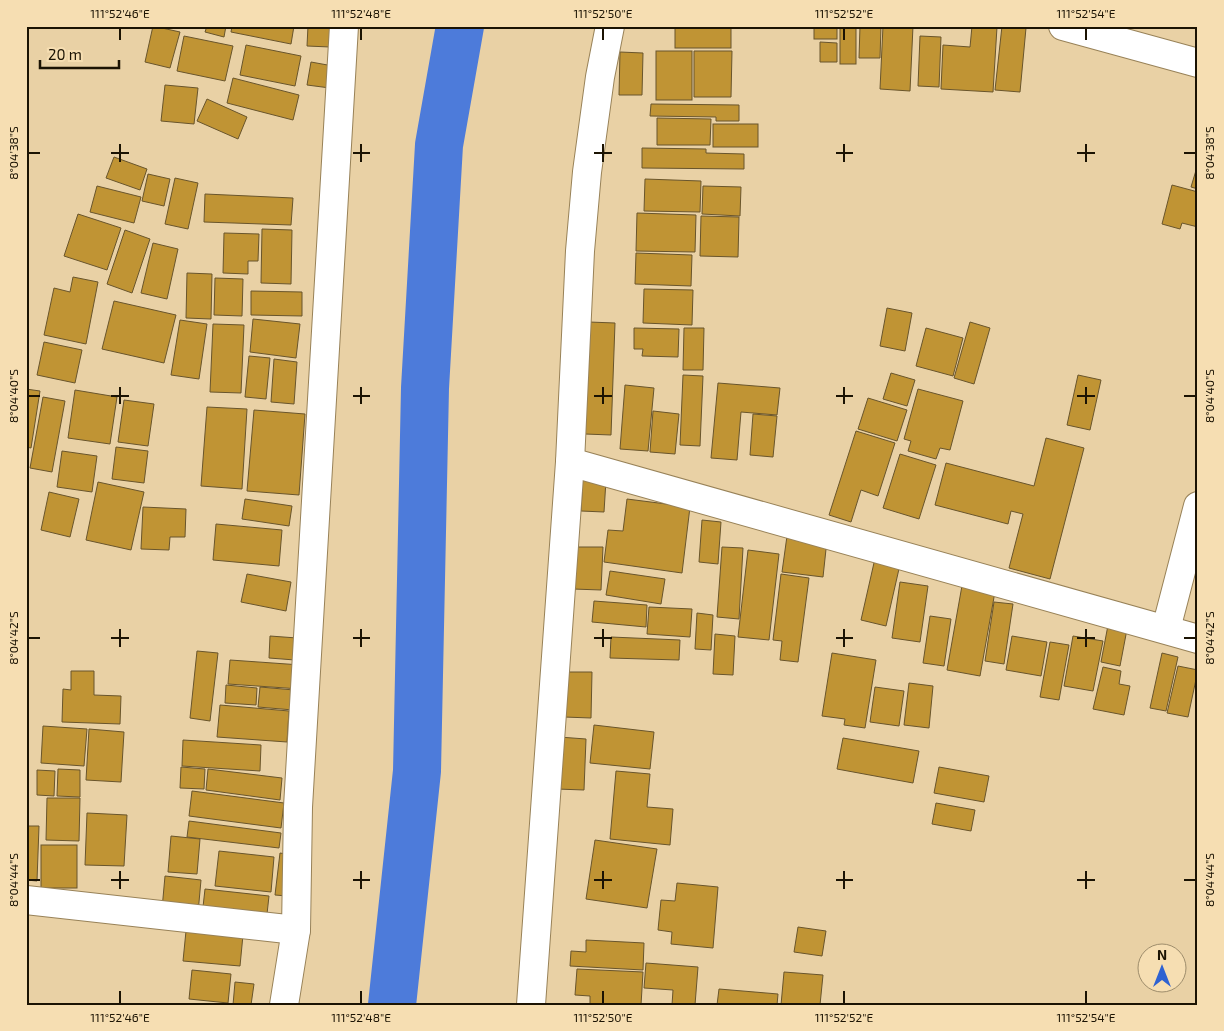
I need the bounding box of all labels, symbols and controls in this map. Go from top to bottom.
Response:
text: 111°52'46"E [90,6,150,20]
text: 111°52'48"E [331,6,391,20]
text: 111°52'50"E [574,6,633,20]
text: 111°52'52"E [815,6,874,20]
text: 111°52'54"E [1056,6,1116,20]
scale bar [40,38,119,70]
text: 20 m [48,45,82,63]
text: 8°04'38"S [6,126,20,180]
text: 8°04'38"S [1202,126,1216,180]
text: 8°04'40"S [6,369,20,423]
text: 8°04'40"S [1202,369,1216,423]
text: 8°04'42"S [6,611,20,665]
text: 8°04'42"S [1202,611,1216,665]
text: 8°04'44"S [6,853,20,907]
text: 8°04'44"S [1202,853,1216,907]
north arrow [1136,944,1186,994]
text: N [1157,946,1167,963]
text: 111°52'46"E [90,1010,150,1024]
text: 111°52'48"E [331,1010,391,1024]
text: 111°52'50"E [574,1010,633,1024]
text: 111°52'52"E [815,1010,874,1024]
text: 111°52'54"E [1056,1010,1116,1024]

